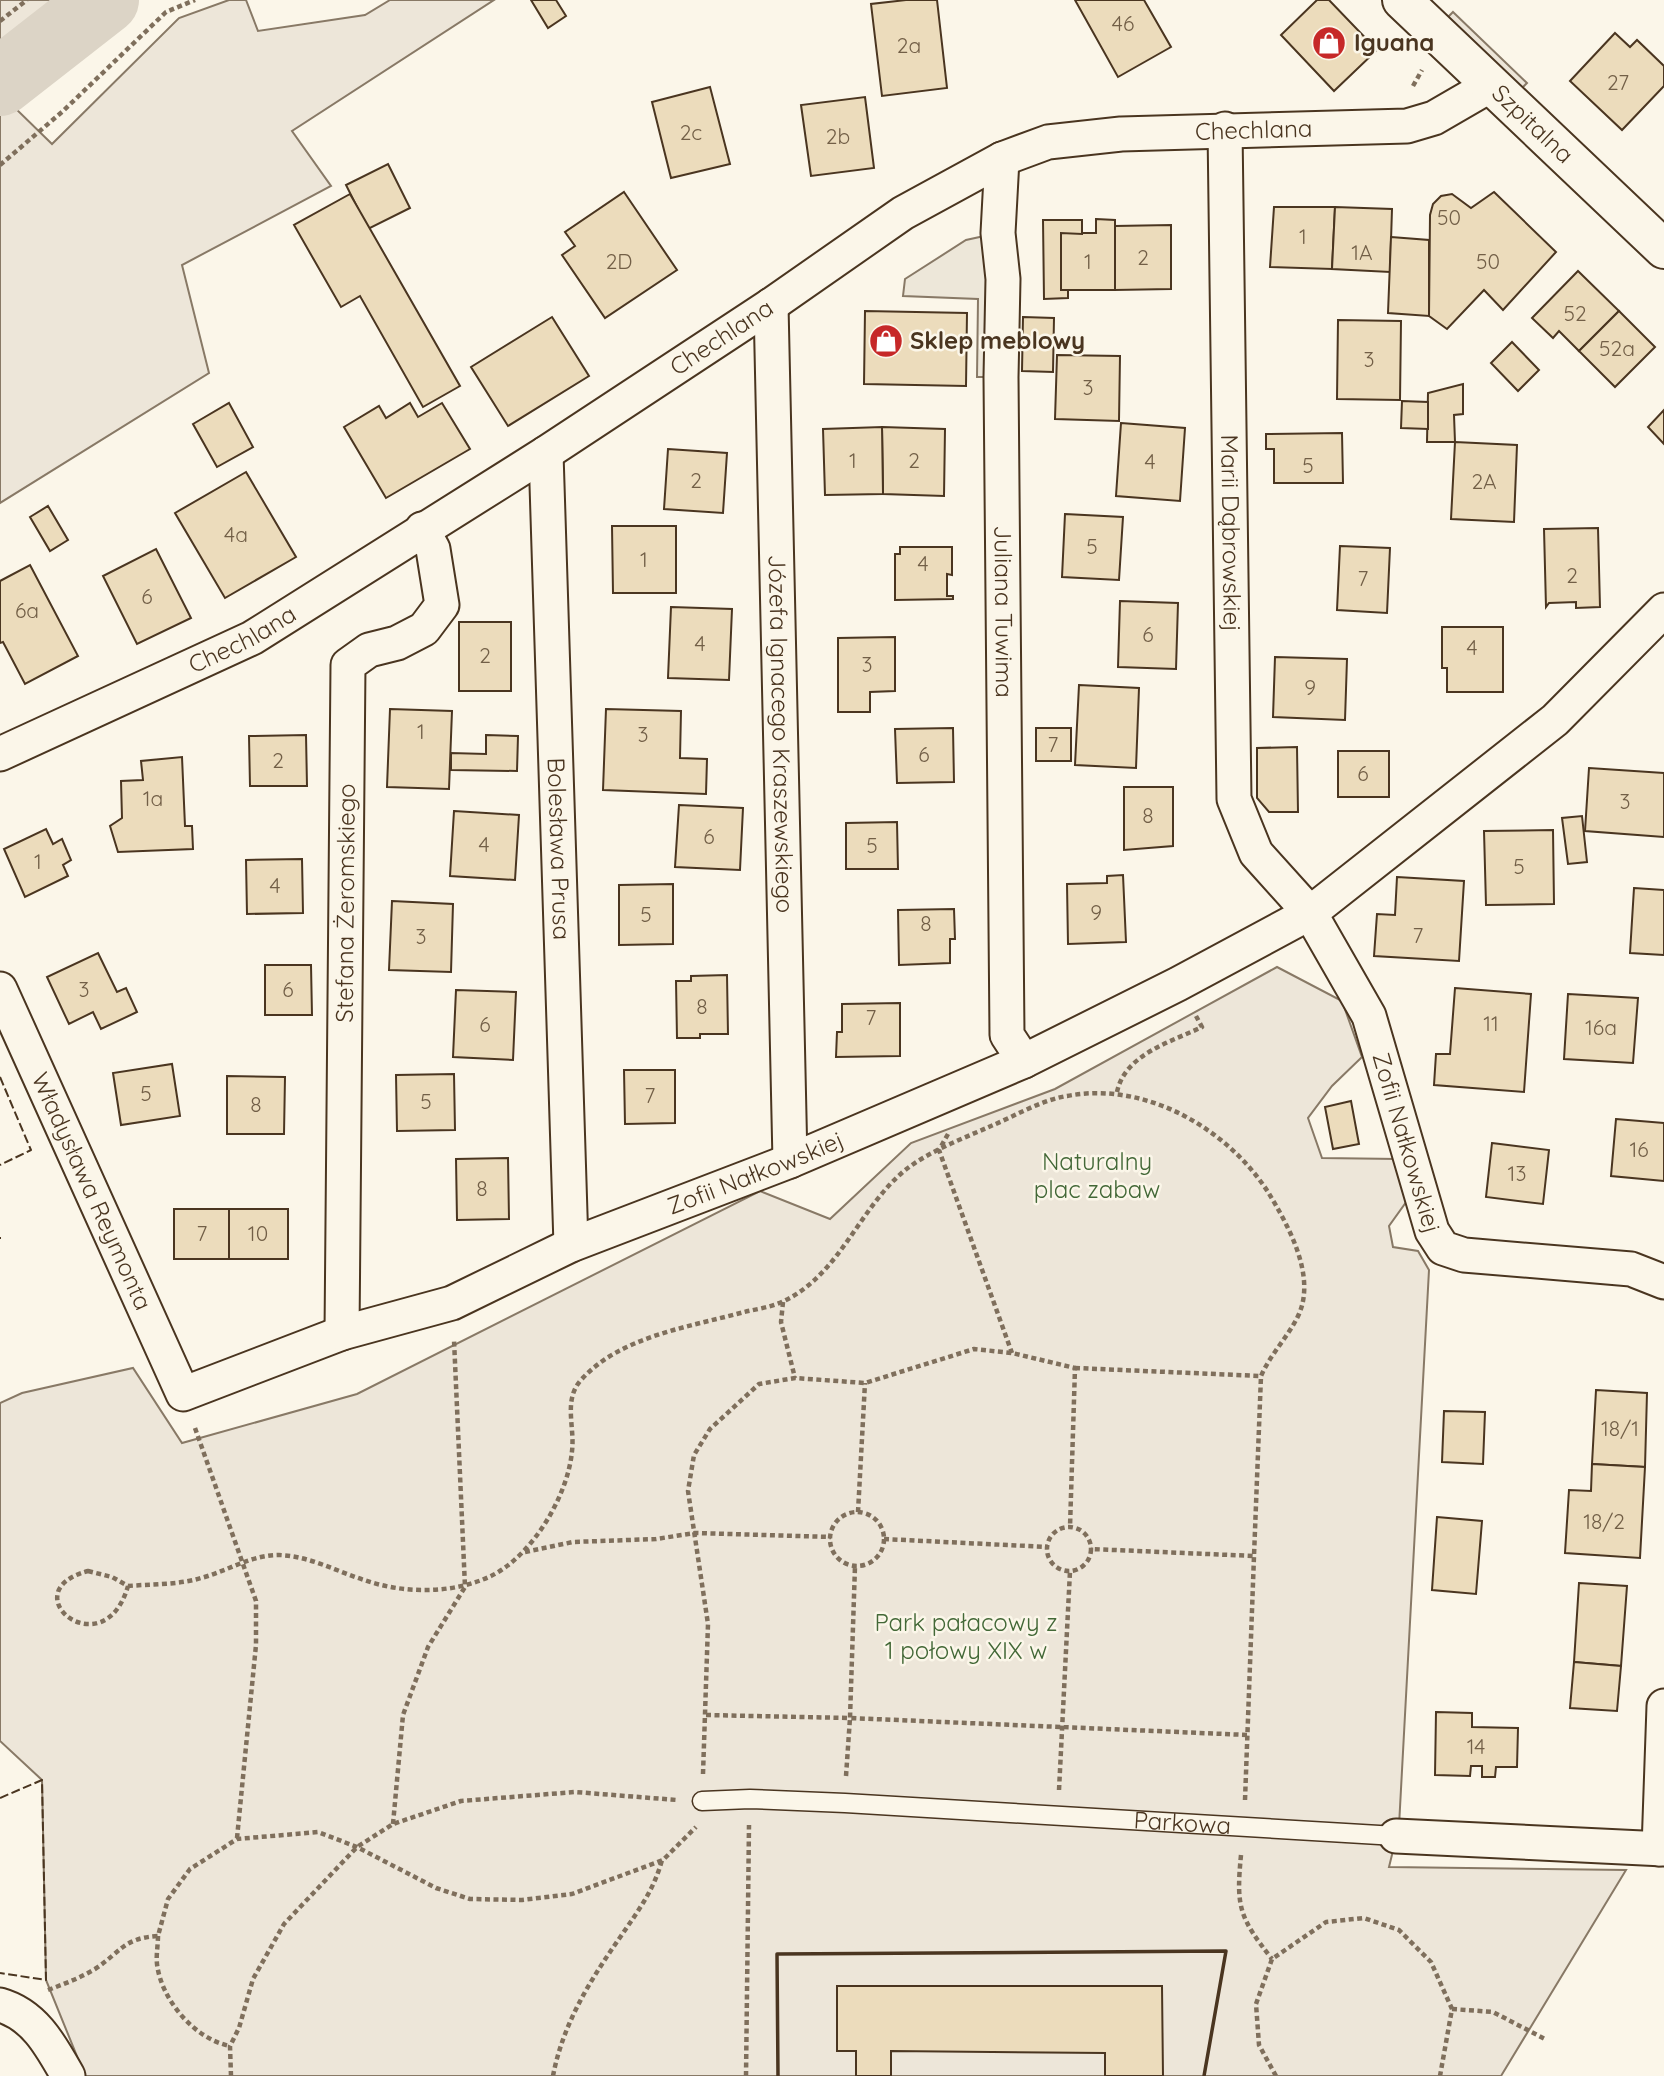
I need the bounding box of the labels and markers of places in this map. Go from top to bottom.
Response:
shop icon: Iguana [1310,24,1348,62]
place label: Iguana [1354,27,1434,57]
shop icon: Sklep meblowy [867,322,905,360]
place label: Sklep meblowy [910,325,1085,355]

